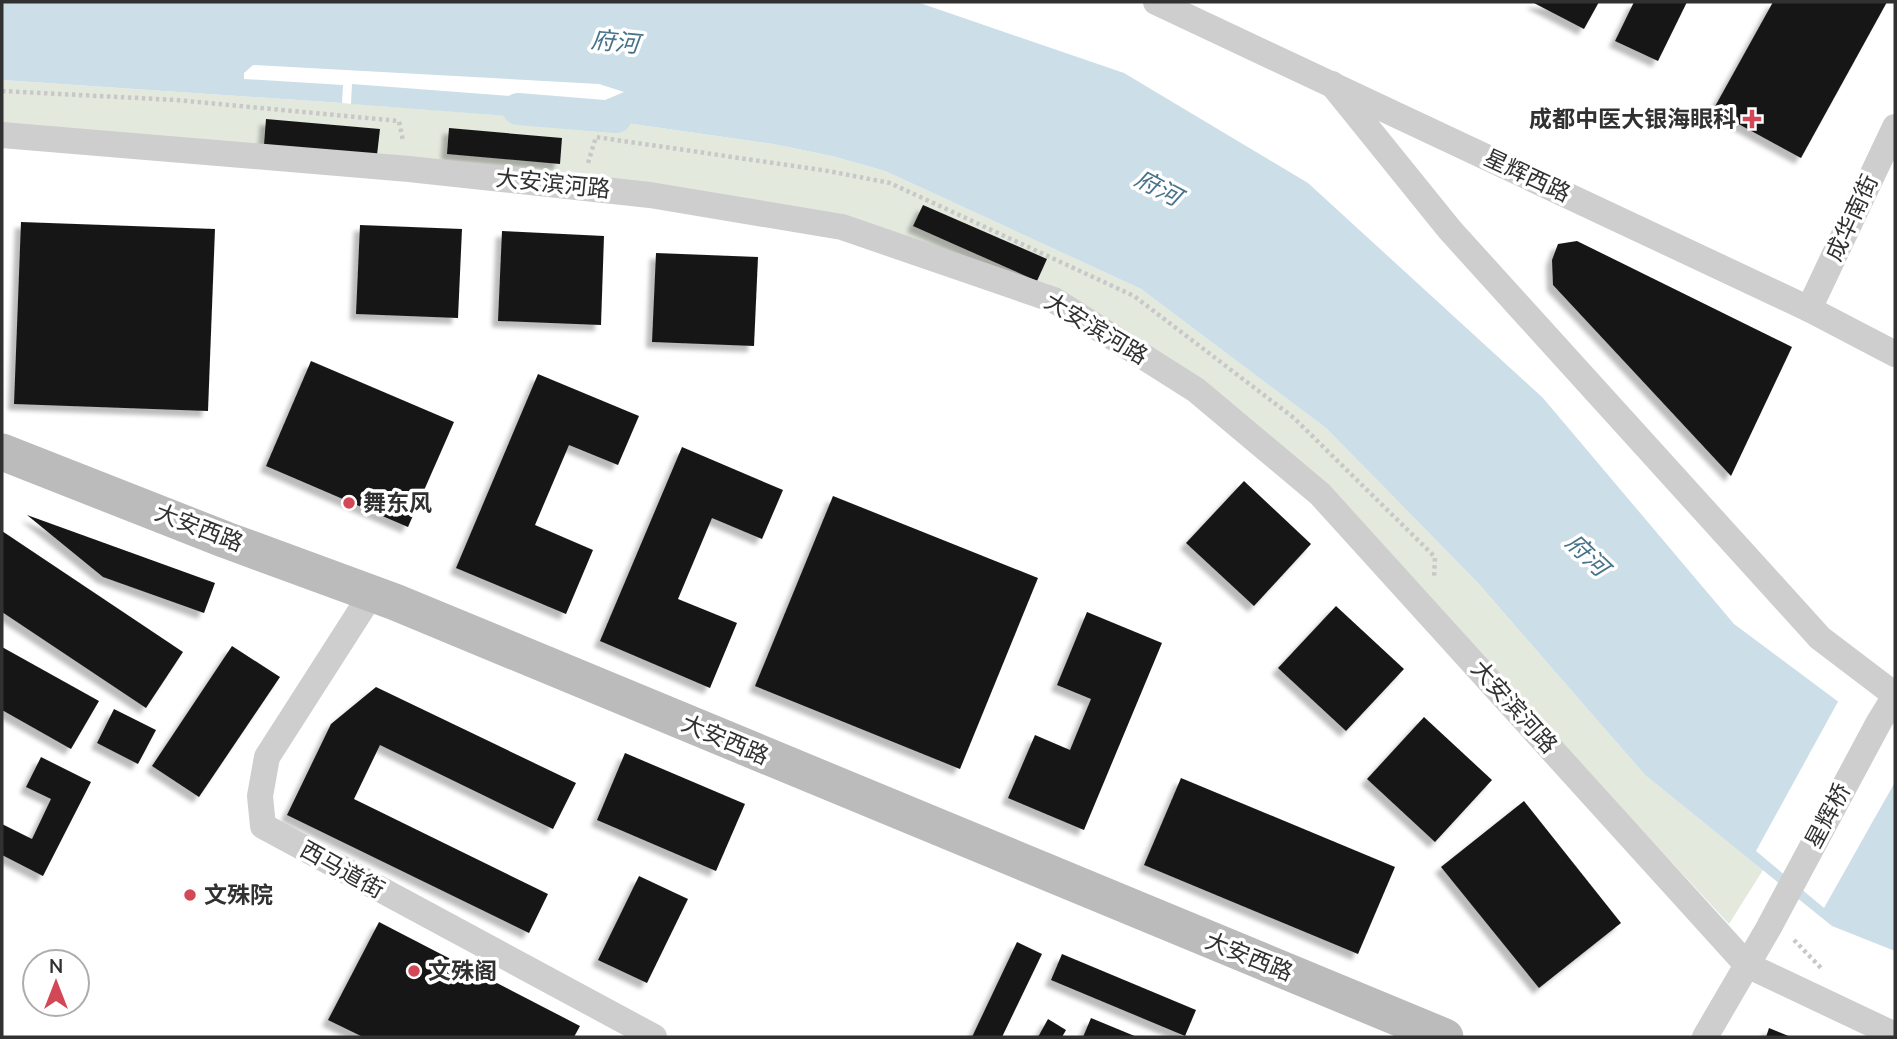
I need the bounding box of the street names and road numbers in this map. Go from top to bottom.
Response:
street label: 星辉西路 [1479,143,1575,209]
street label: 大安滨河路 [494,163,612,205]
street label: 成华南街 [1819,170,1885,266]
street label: 大安滨河路 [1039,286,1153,372]
street label: 大安西路 [151,497,247,559]
street label: 大安滨河路 [1464,654,1564,760]
street label: 大安西路 [677,708,773,772]
street label: 星辉桥 [1798,778,1858,854]
street label: 西马道街 [294,834,390,906]
street label: 大安西路 [1201,925,1297,989]

